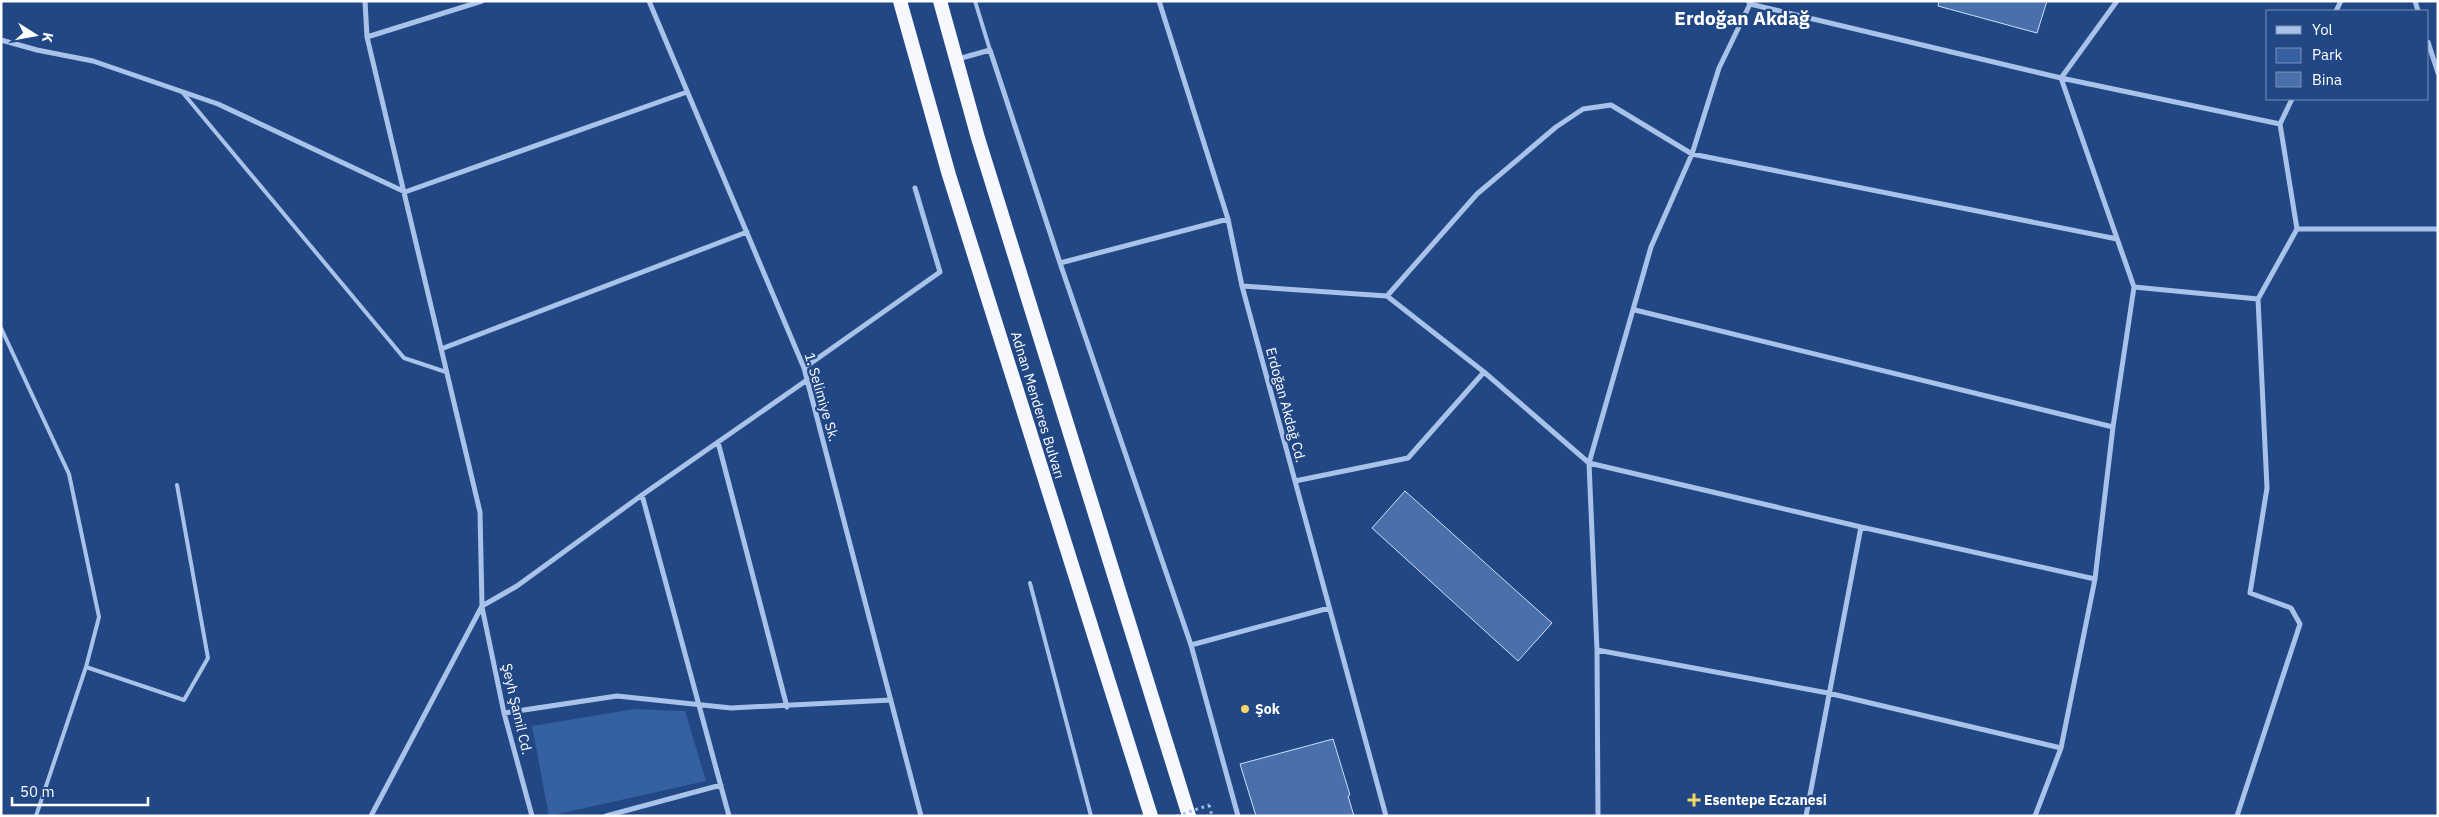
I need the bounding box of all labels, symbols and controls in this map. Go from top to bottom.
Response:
district label: Erdoğan Akdağ [1674,6,1810,30]
north arrow [10,10,60,60]
legend [2266,10,2429,100]
text: Yol [2312,20,2333,39]
text: K [38,31,58,44]
text: Park [2312,45,2342,64]
text: Bina [2312,70,2342,89]
street label: Adnan Menderes Bulvarı [1007,329,1069,481]
street label: Erdoğan Akdağ Cd. [1262,345,1310,465]
street label: 1. Selimiye Sk. [801,350,843,444]
street label: Şeyh Şamil Cd. [498,662,536,756]
place label: Şok [1255,700,1281,718]
marker: Şok [1239,703,1251,715]
scale bar [12,774,149,806]
text: 50 m [20,782,55,801]
place label: Esentepe Eczanesi [1704,791,1827,809]
marker: Esentepe Eczanesi [1688,794,1700,806]

